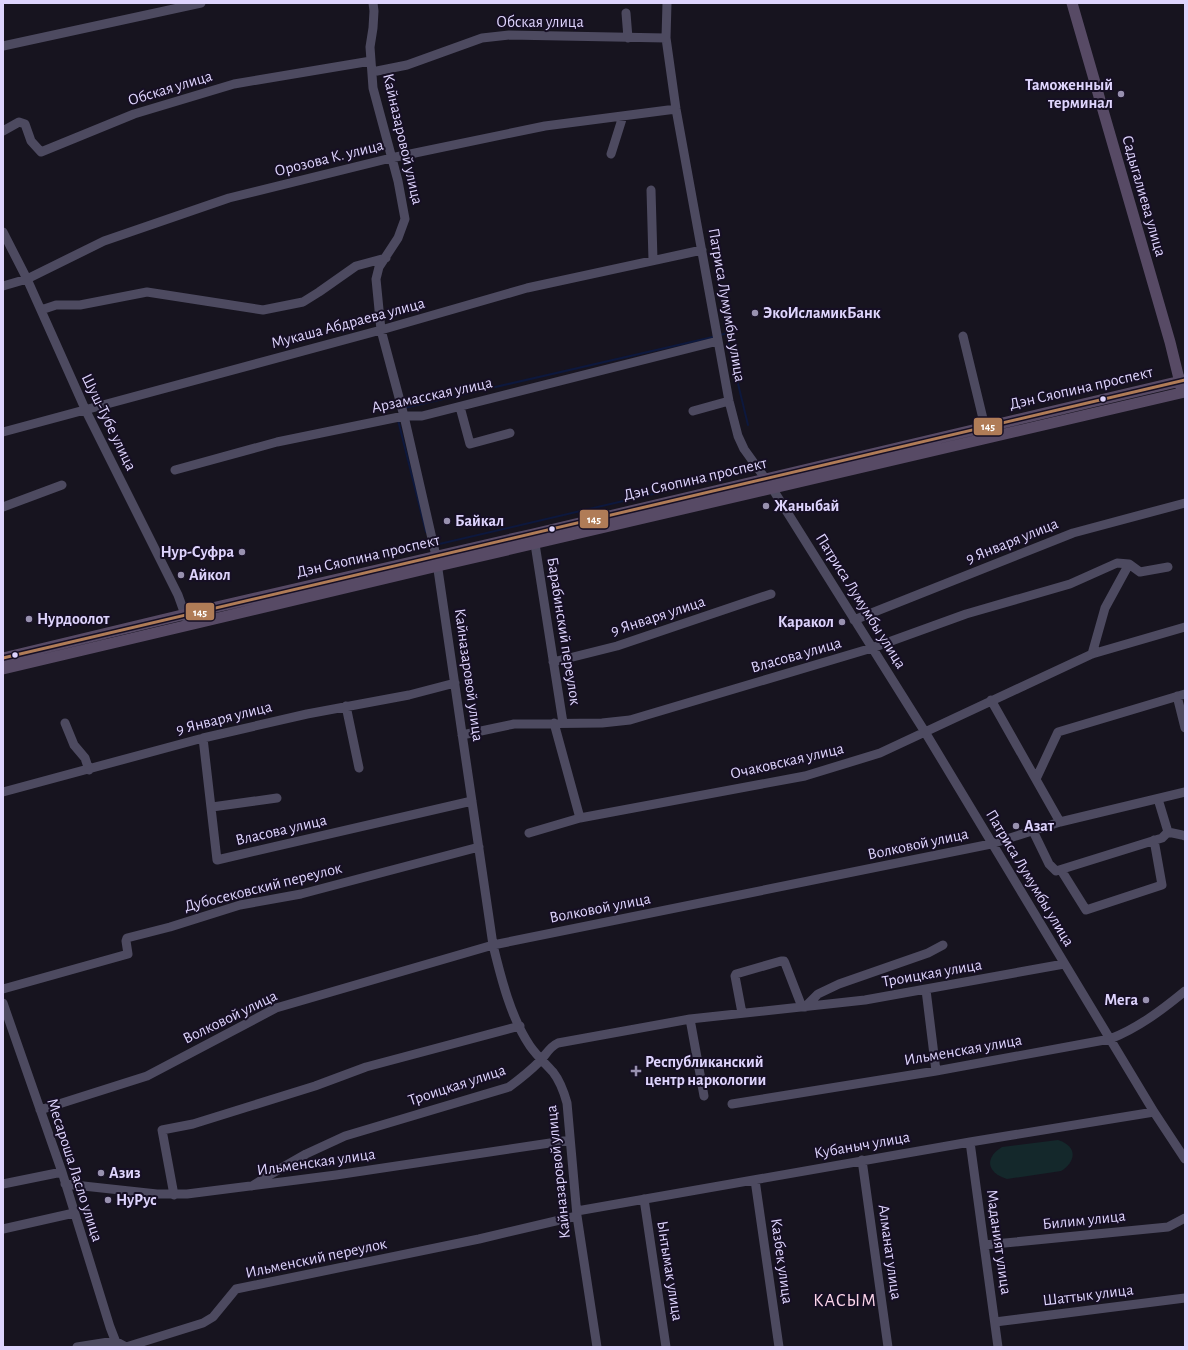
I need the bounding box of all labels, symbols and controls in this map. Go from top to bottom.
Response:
street label: Обская улица [496,14,584,31]
street label: Обская улица [126,68,214,109]
street label: Кайназаровой улица [379,72,426,206]
place label: Таможенный терминал [1025,77,1113,111]
marker: Таможенный терминал [1116,89,1126,99]
street label: Садыгалиева улица [1118,134,1169,259]
street label: Орозова К. улица [273,137,385,180]
street label: Патриса Лумумбы улица [705,227,748,384]
street label: Мукаша Абдраева улица [269,295,427,352]
place label: ЭкоИсламикБанк [763,305,881,321]
marker: ЭкоИсламикБанк [750,308,760,318]
street label: Дэн Сяопина проспект [1008,364,1154,412]
street label: Шуш-Тубе улица [78,371,139,473]
street label: Арзамасская улица [370,374,494,417]
unlabelled marker [1098,394,1108,404]
line badge: 145 [973,417,1003,436]
text: 145 [981,421,995,432]
street label: Дэн Сяопина проспект [622,455,768,503]
place label: Жаныбай [774,498,839,514]
marker: Жаныбай [761,501,771,511]
line badge: 145 [579,509,609,529]
place label: Байкал [455,513,504,529]
text: 145 [587,514,601,525]
street label: 9 Января улица [963,515,1061,568]
marker: Байкал [442,516,452,526]
unlabelled marker [547,524,557,534]
street label: Патриса Лумумбы улица [812,531,909,672]
street label: Дэн Сяопина проспект [295,532,441,580]
place label: Нур-Суфра [160,544,234,561]
marker: Нур-Суфра [237,547,247,557]
street label: Барабинский переулок [543,556,584,707]
place label: Айкол [189,567,231,583]
marker: Айкол [176,570,186,580]
street label: 9 Января улица [609,593,707,640]
line badge: 145 [185,602,215,621]
text: 145 [193,607,207,618]
street label: Кайназаровой улица [451,607,486,743]
place label: Нурдоолот [37,611,110,628]
marker: Нурдоолот [24,614,34,624]
place label: Каракол [778,614,834,630]
marker: Каракол [837,617,847,627]
street label: Власова улица [749,634,843,677]
unlabelled marker [10,650,20,660]
street label: 9 Января улица [174,698,274,739]
street label: Очаковская улица [729,740,846,783]
street label: Патриса Лумумбы улица [982,807,1077,950]
street label: Власова улица [234,812,329,849]
place label: Азат [1024,818,1055,834]
marker: Азат [1011,821,1021,831]
street label: Волковой улица [866,825,970,863]
street label: Дубосековский переулок [183,860,344,915]
street label: Волковой улица [548,890,652,927]
street label: Троицкая улица [881,956,983,991]
street label: Волковой улица [180,987,280,1048]
place label: Мега [1104,992,1138,1008]
marker: Мега [1141,995,1151,1005]
street label: Ильменская улица [903,1032,1024,1069]
place label: Республиканский центр наркологии [645,1054,766,1088]
street label: Троицкая улица [406,1062,508,1109]
marker: Республиканский центр наркологии [630,1065,642,1077]
street label: Месароша Ласло улица [43,1096,106,1244]
street label: Кайназаровой улица [543,1104,574,1240]
street label: Кубаныч улица [813,1129,911,1162]
street label: Ильменская улица [256,1146,377,1179]
place label: Азиз [109,1165,141,1181]
marker: Азиз [96,1168,106,1178]
street label: Маданият улица [983,1188,1014,1296]
place label: НуРус [116,1192,157,1209]
marker: НуРус [103,1195,113,1205]
street label: Алманат улица [874,1203,905,1301]
street label: Билим улица [1042,1208,1127,1233]
street label: Казбек улица [767,1217,796,1305]
street label: Ынтымак улица [653,1220,686,1322]
street label: Ильменский переулок [244,1235,389,1282]
street label: Шаттык улица [1042,1281,1134,1309]
district label: КАСЫМ [813,1292,877,1310]

